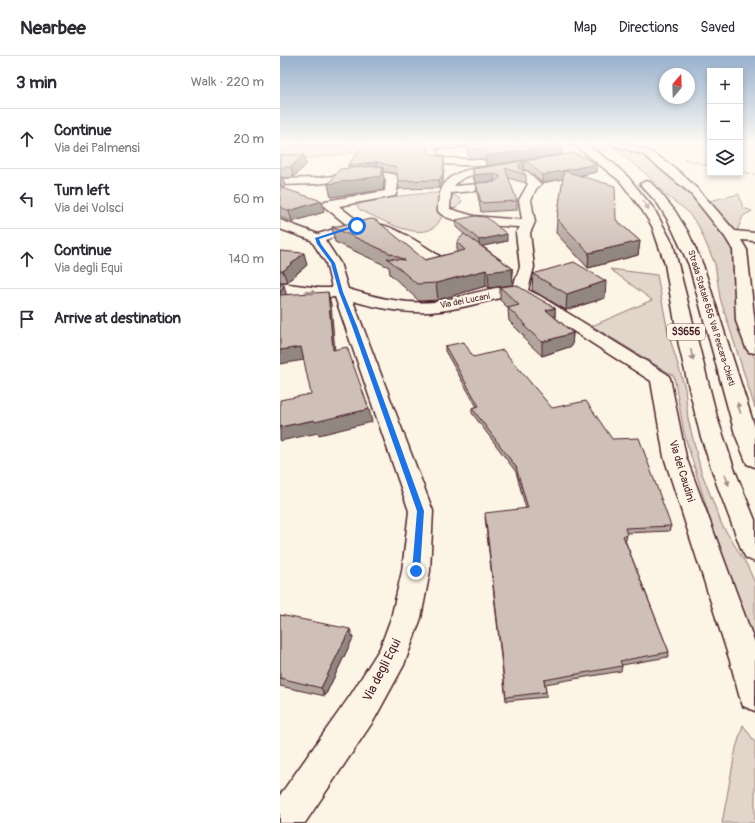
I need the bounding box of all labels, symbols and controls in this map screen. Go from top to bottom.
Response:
text: Nearbee [20,16,86,40]
text: Map [574,19,597,36]
text: Directions [619,19,678,36]
text: Saved [700,19,735,36]
north arrow [659,68,695,104]
map controls [707,68,743,176]
button: + [707,68,743,104]
text: 3 min [16,72,57,93]
text: Walk · 220 m [191,74,264,90]
button: − [707,104,743,140]
text: Continue [54,121,112,140]
icon: ahead [16,128,38,150]
text: 20 m [233,131,264,147]
text: Via dei Palmensi [54,140,140,156]
button: layers [707,140,743,176]
text: Turn left [54,181,110,200]
icon: left [16,188,38,210]
text: 60 m [233,191,264,207]
text: Via dei Volsci [54,200,124,216]
one-way arrow [642,200,650,210]
route start [348,217,366,235]
text: Continue [54,241,112,260]
icon: ahead [16,248,38,270]
street label: Strada Statale 656 Val Pescara-Chieti [685,249,737,388]
text: 140 m [228,251,264,267]
text: Via degli Equi [54,260,122,276]
one-way arrow [304,289,316,295]
street label: Via dei Lucani [439,291,491,311]
icon: arrive [16,308,38,330]
text: Arrive at destination [54,309,181,328]
road number: SS656 [667,324,705,340]
one-way arrow [689,349,695,361]
one-way arrow [735,402,741,414]
street label: Via dei Caudini [666,439,698,504]
one-way arrow [725,474,731,486]
route end [407,562,425,580]
street label: Via degli Equi [359,636,405,704]

